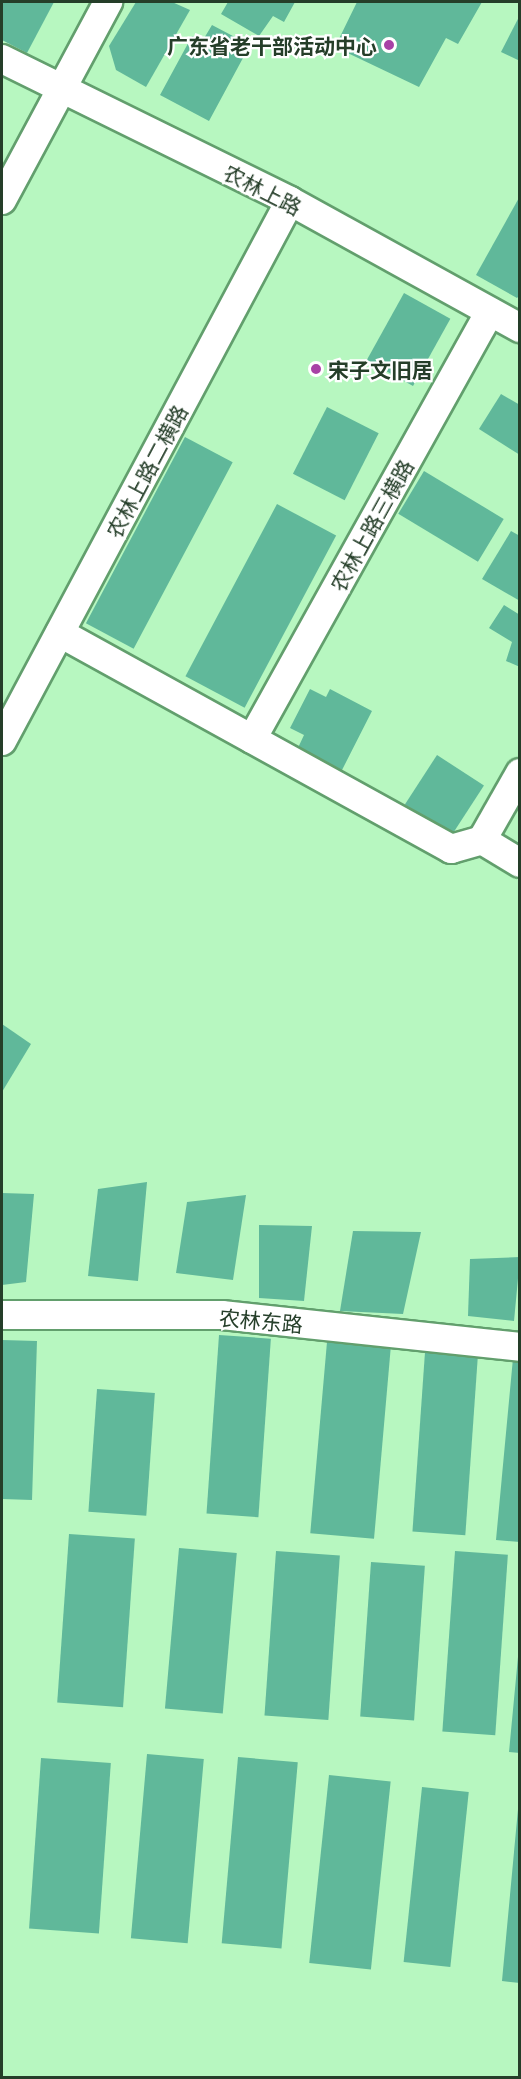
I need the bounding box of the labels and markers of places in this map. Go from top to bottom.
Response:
place label: 广东省老干部活动中心 [167,32,377,58]
marker: 广东省老干部活动中心 [382,38,396,52]
place label: 宋子文旧居 [328,356,433,382]
marker: 宋子文旧居 [309,362,323,376]

